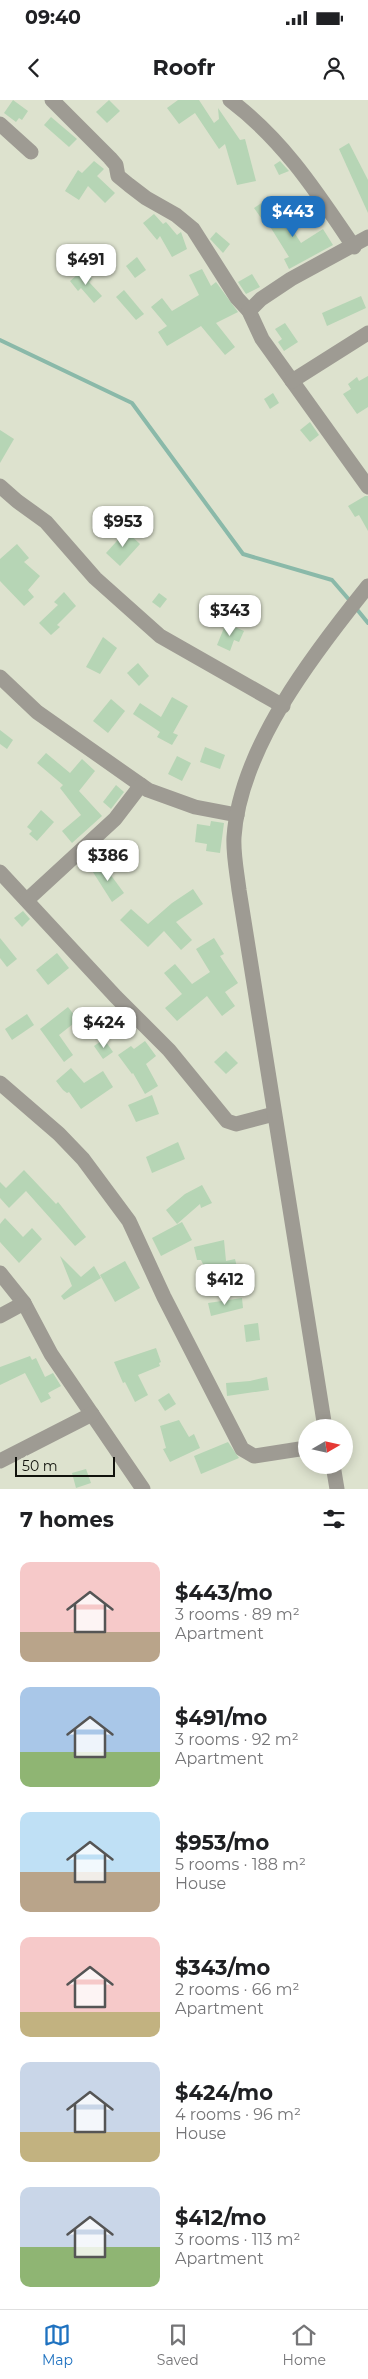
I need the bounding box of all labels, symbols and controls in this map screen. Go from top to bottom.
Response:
text: 09:40 [25,6,81,29]
icon: back [20,54,48,82]
text: Roofr [153,54,216,81]
icon: person [320,54,348,82]
pin: $443 [263,196,323,238]
text: $443 [272,202,314,221]
pin: $491 [56,244,116,286]
text: $491 [67,250,105,269]
pin: $953 [93,506,153,548]
text: $953 [103,512,143,531]
pin: $343 [200,594,260,637]
text: $343 [210,601,250,620]
pin: $386 [78,840,138,882]
text: $386 [88,846,128,865]
pin: $424 [74,1006,134,1049]
text: $424 [83,1013,125,1032]
pin: $412 [195,1264,255,1306]
text: $412 [207,1270,243,1289]
north arrow [298,1419,352,1474]
map controls [298,1419,353,1474]
scale bar [15,1454,115,1477]
text: 50 m [22,1457,58,1475]
icon: filters [320,1505,348,1533]
text: 7 homes [20,1507,114,1532]
text: $443/mo [175,1580,273,1605]
icon: home [60,1582,120,1642]
text: 3 rooms · 89 m² [175,1605,300,1624]
text: Apartment [175,1624,264,1643]
text: $491/mo [175,1705,267,1730]
icon: home [60,1707,120,1767]
text: 3 rooms · 92 m² [175,1730,299,1749]
text: Apartment [175,1749,264,1768]
text: $953/mo [175,1830,269,1855]
icon: home [60,1832,120,1892]
text: 5 rooms · 188 m² [175,1855,306,1874]
text: House [175,1874,226,1893]
text: $343/mo [175,1955,270,1980]
icon: home [60,1957,120,2017]
text: 2 rooms · 66 m² [175,1980,299,1999]
text: Apartment [175,1999,264,2018]
text: $424/mo [175,2080,273,2105]
icon: home [60,2082,120,2142]
text: 4 rooms · 96 m² [175,2105,301,2124]
text: House [175,2124,226,2143]
text: $412/mo [175,2205,266,2230]
icon: home [60,2207,120,2267]
text: 3 rooms · 113 m² [175,2230,300,2249]
text: Apartment [175,2249,264,2268]
tab: Map [42,2321,73,2369]
tab: Saved [157,2321,199,2369]
tab: Home [283,2321,326,2369]

